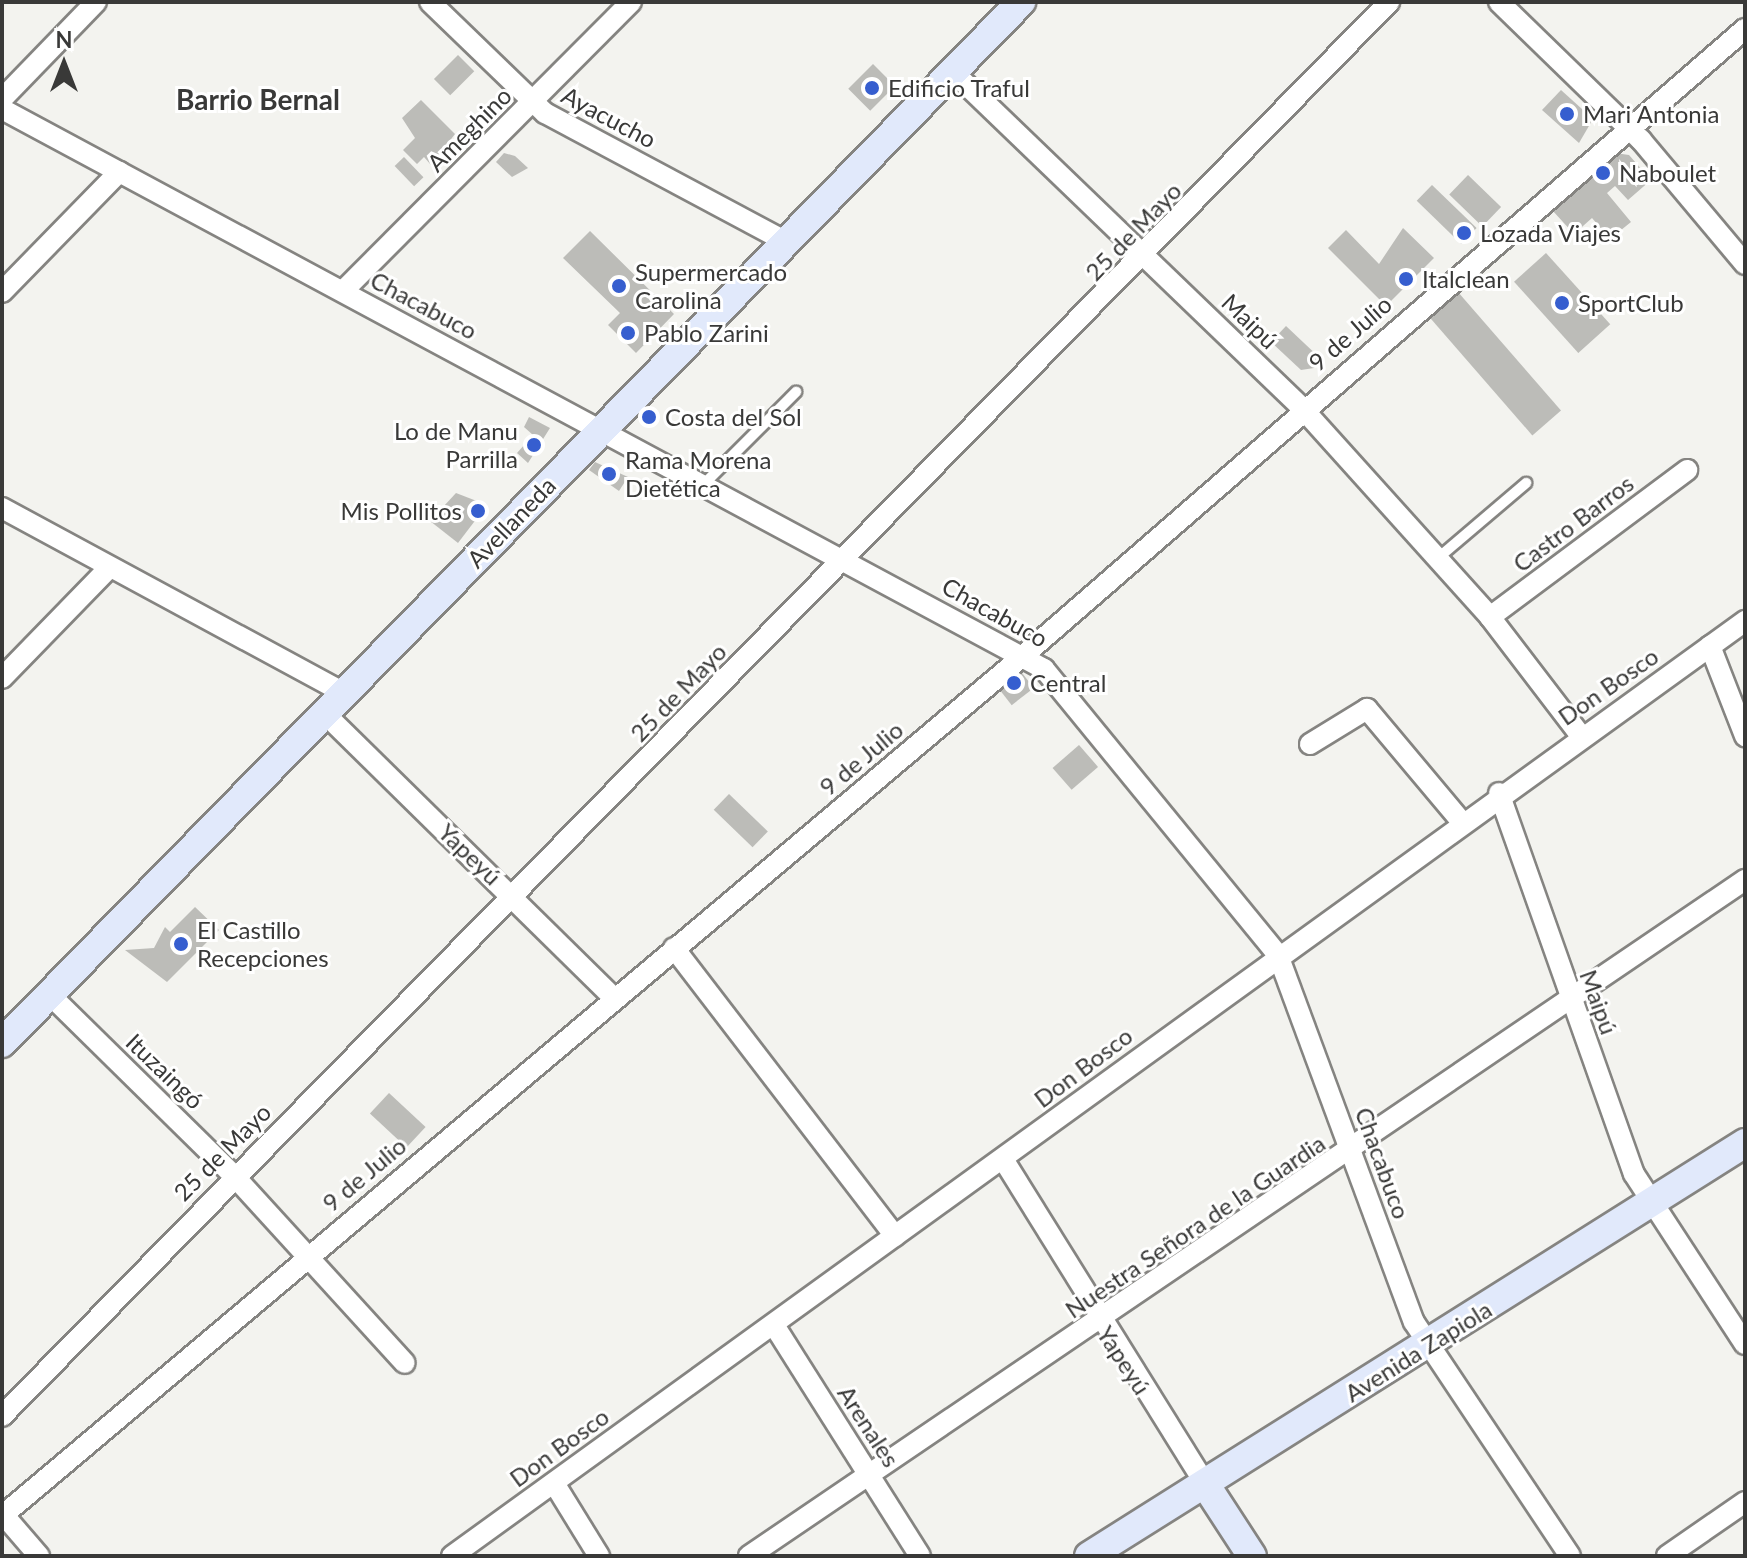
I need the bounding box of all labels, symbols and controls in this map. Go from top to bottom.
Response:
north arrow [24,24,104,104]
text: N [56,26,72,53]
place label: Edificio Traful [888,74,1031,102]
marker: Edificio Traful [863,79,881,97]
street label: Ayacucho [557,80,661,154]
street label: Ameghino [421,81,517,177]
district label: Barrio Bernal [176,82,340,116]
place label: Mari Antonia [1583,100,1720,128]
marker: Mari Antonia [1558,105,1576,123]
place label: Naboulet [1619,159,1716,187]
marker: Naboulet [1594,164,1612,182]
street label: 25 de Mayo [1079,176,1187,286]
place label: Lozada Viajes [1480,219,1622,247]
marker: Lozada Viajes [1455,224,1473,242]
place label: Supermercado Carolina [635,258,787,314]
street label: Chacabuco [366,265,482,345]
place label: Italclean [1422,265,1510,293]
marker: Italclean [1397,270,1415,288]
marker: Supermercado Carolina [610,277,628,295]
street label: Maipú [1216,288,1284,354]
street label: 9 de Julio [1303,289,1397,377]
place label: SportClub [1578,289,1684,317]
marker: SportClub [1553,294,1571,312]
place label: Pablo Zarini [644,319,769,347]
marker: Pablo Zarini [619,324,637,342]
place label: Costa del Sol [665,403,802,431]
marker: Costa del Sol [640,408,658,426]
place label: Lo de Manu Parrilla [394,417,518,473]
marker: Lo de Manu Parrilla [525,436,543,454]
place label: Rama Morena Dietética [625,446,771,502]
marker: Rama Morena Dietética [600,465,618,483]
street label: Castro Barros [1507,468,1639,578]
street label: Avellaneda [461,471,561,573]
place label: Mis Pollitos [341,497,462,525]
marker: Mis Pollitos [469,502,487,520]
street label: Chacabuco [937,571,1053,653]
street label: 25 de Mayo [624,637,732,747]
street label: Don Bosco [1552,641,1664,731]
place label: Central [1030,669,1106,697]
marker: Central [1005,674,1023,692]
street label: 9 de Julio [813,715,909,801]
street label: Yapeyú [433,817,507,891]
place label: El Castillo Recepciones [197,916,329,972]
marker: El Castillo Recepciones [172,935,190,953]
street label: Maipú [1574,966,1624,1038]
street label: Don Bosco [1028,1021,1138,1113]
street label: Ituzaingó [120,1027,210,1115]
street label: 25 de Mayo [167,1097,277,1207]
street label: Chacabuco [1350,1103,1416,1223]
street label: Nuestra Señora de la Guardia [1060,1128,1330,1324]
street label: 9 de Julio [316,1131,412,1217]
street label: Avenida Zapiola [1339,1294,1497,1408]
street label: Yapeyú [1091,1320,1157,1400]
street label: Arenales [832,1380,906,1472]
street label: Don Bosco [504,1401,614,1493]

